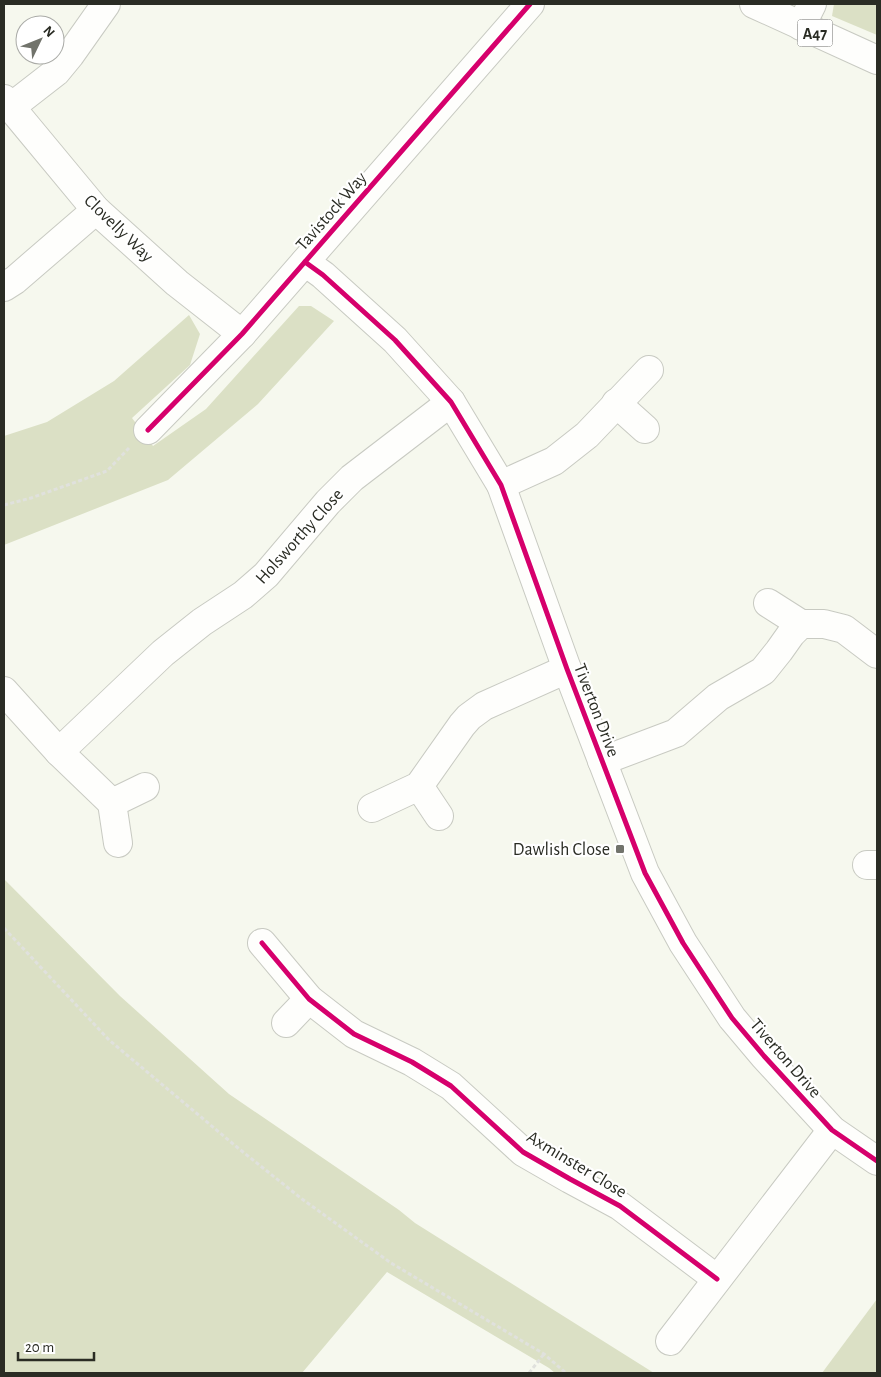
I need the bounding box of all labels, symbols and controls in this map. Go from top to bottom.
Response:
north arrow [15,15,65,65]
road number: A47 [798,19,832,46]
text: N [40,23,57,40]
street label: Tavistock Way [293,169,371,254]
street label: Clovelly Way [80,192,157,266]
street label: Holsworthy Close [252,486,347,588]
street label: Tiverton Drive [570,661,622,760]
place label: Dawlish Close [513,841,610,859]
marker: Dawlish Close [614,843,626,855]
street label: Tiverton Drive [746,1016,824,1102]
street label: Axminster Close [523,1128,630,1202]
scale bar [18,1330,94,1362]
text: 20 m [25,1340,54,1355]

